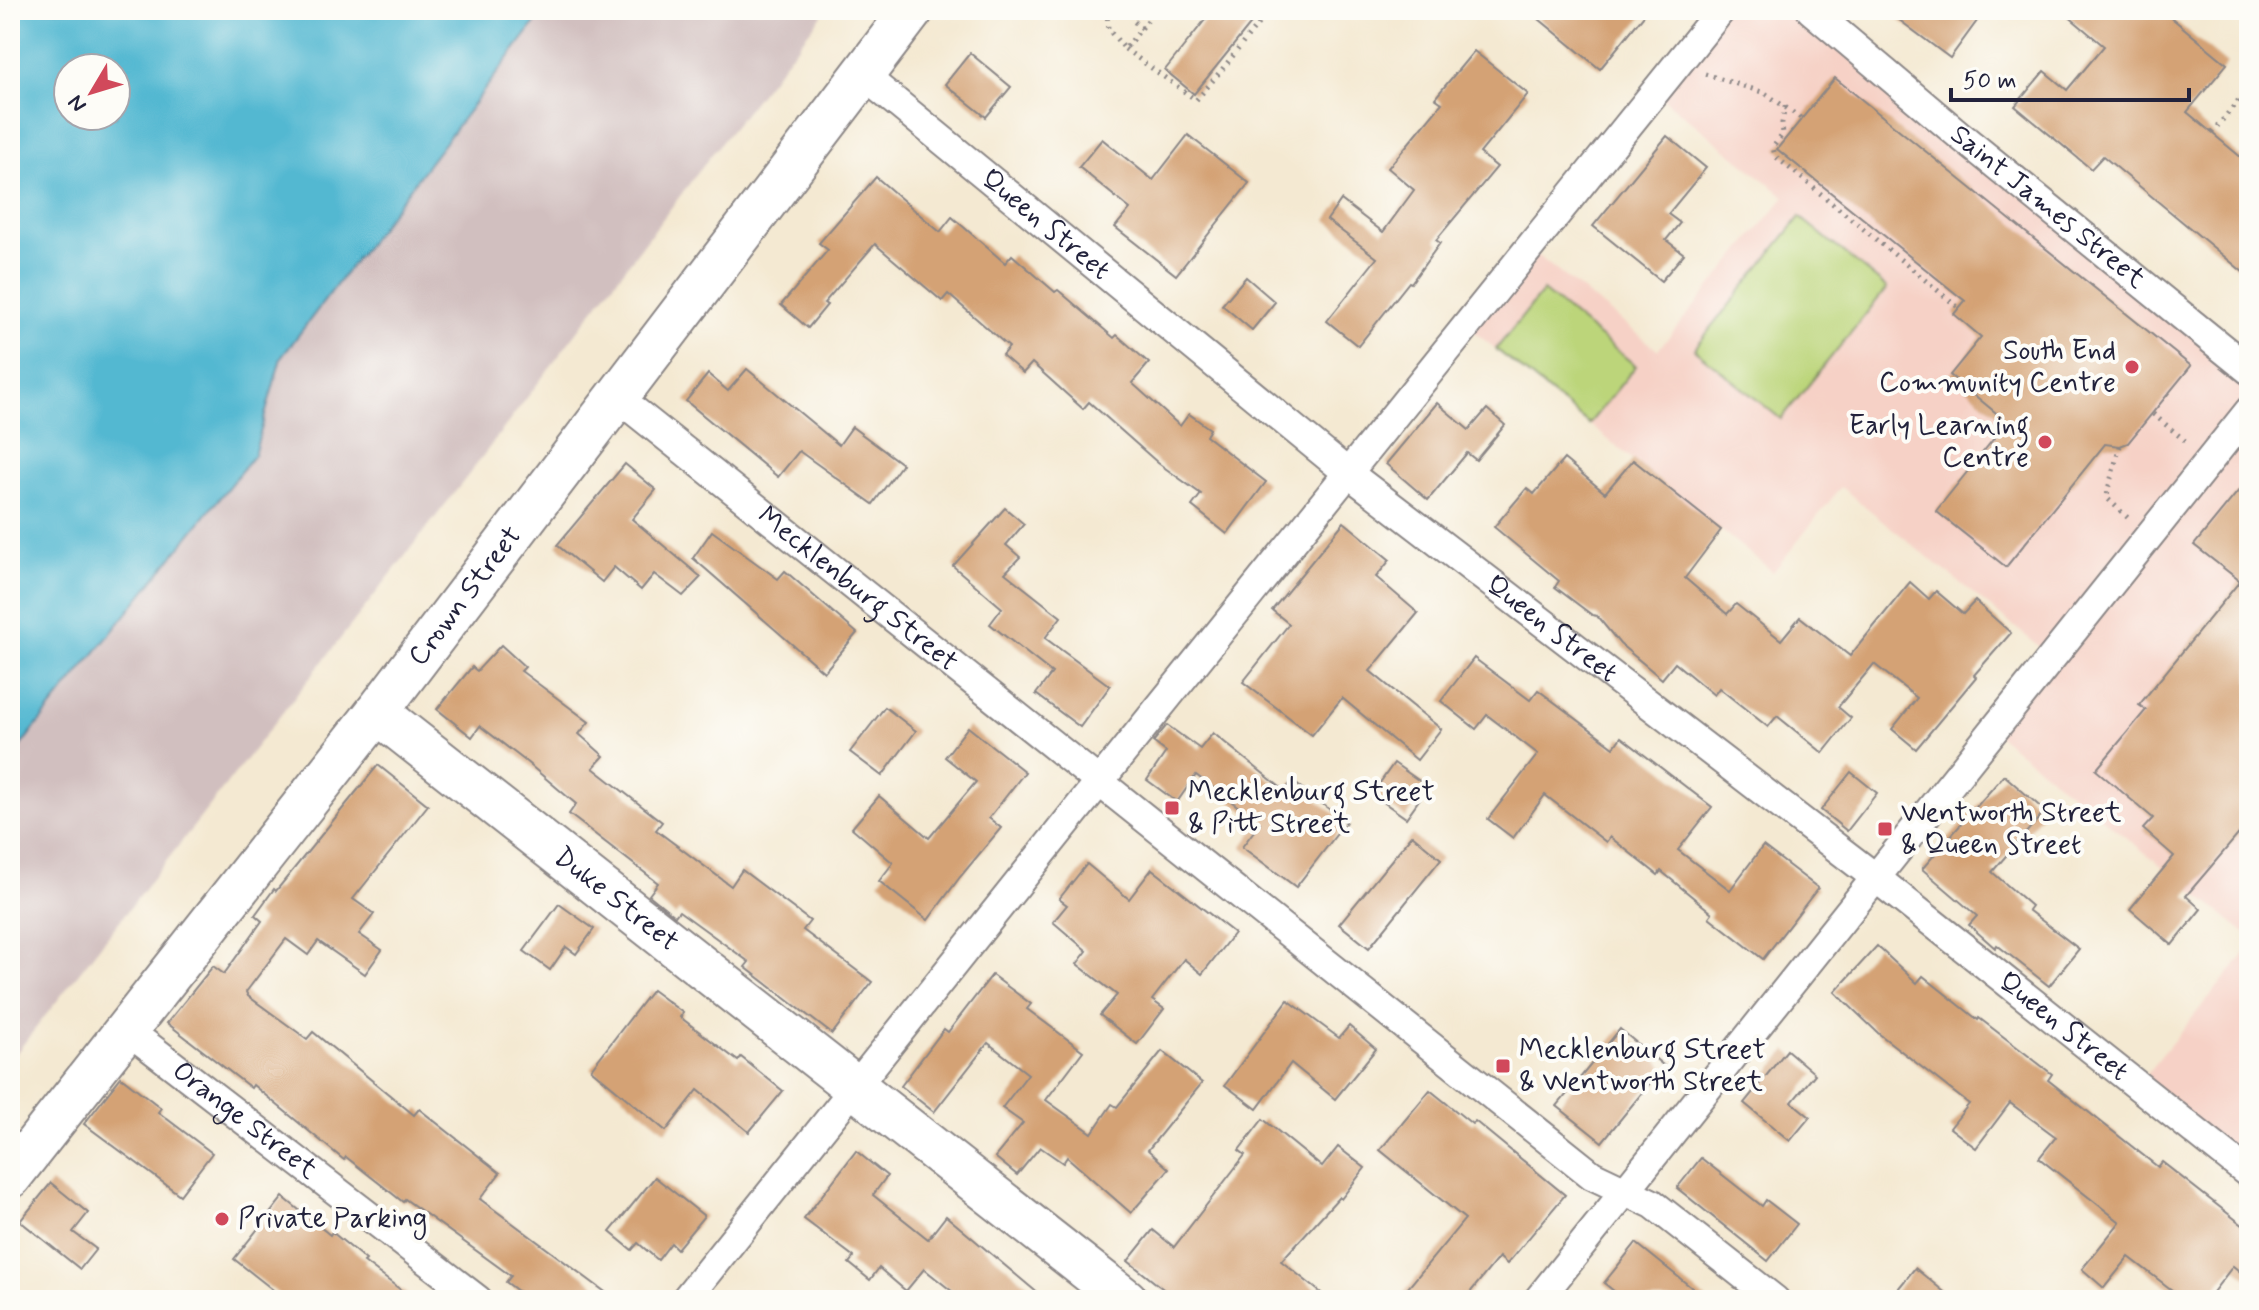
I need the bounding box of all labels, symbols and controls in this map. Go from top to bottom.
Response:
north arrow [52,52,132,132]
scale bar [1951,52,2189,102]
text: 50 m [1963,66,2017,97]
text: N [62,89,93,117]
street label: Saint James Street [1942,116,2154,298]
street label: Queen Street [973,161,1118,289]
place label: South End Community Centre [1879,333,2116,402]
marker: South End Community Centre [2123,358,2141,376]
place label: Early Learning Centre [1849,408,2029,477]
marker: Early Learning Centre [2036,433,2054,451]
street label: Mecklenburg Street [750,498,966,681]
street label: Crown Street [400,519,530,674]
street label: Queen Street [1478,567,1625,692]
place label: Mecklenburg Street & Pitt Street [1188,774,1435,843]
place label: Wentworth Street & Queen Street [1901,795,2122,864]
marker: Mecklenburg Street & Pitt Street [1163,799,1181,817]
marker: Wentworth Street & Queen Street [1876,820,1894,838]
street label: Duke Street [546,839,686,960]
street label: Queen Street [1990,963,2136,1090]
place label: Mecklenburg Street & Wentworth Street [1519,1032,1766,1101]
street label: Orange Street [165,1053,325,1188]
marker: Mecklenburg Street & Wentworth Street [1494,1057,1512,1075]
place label: Private Parking [238,1201,427,1240]
marker: Private Parking [213,1210,231,1228]

